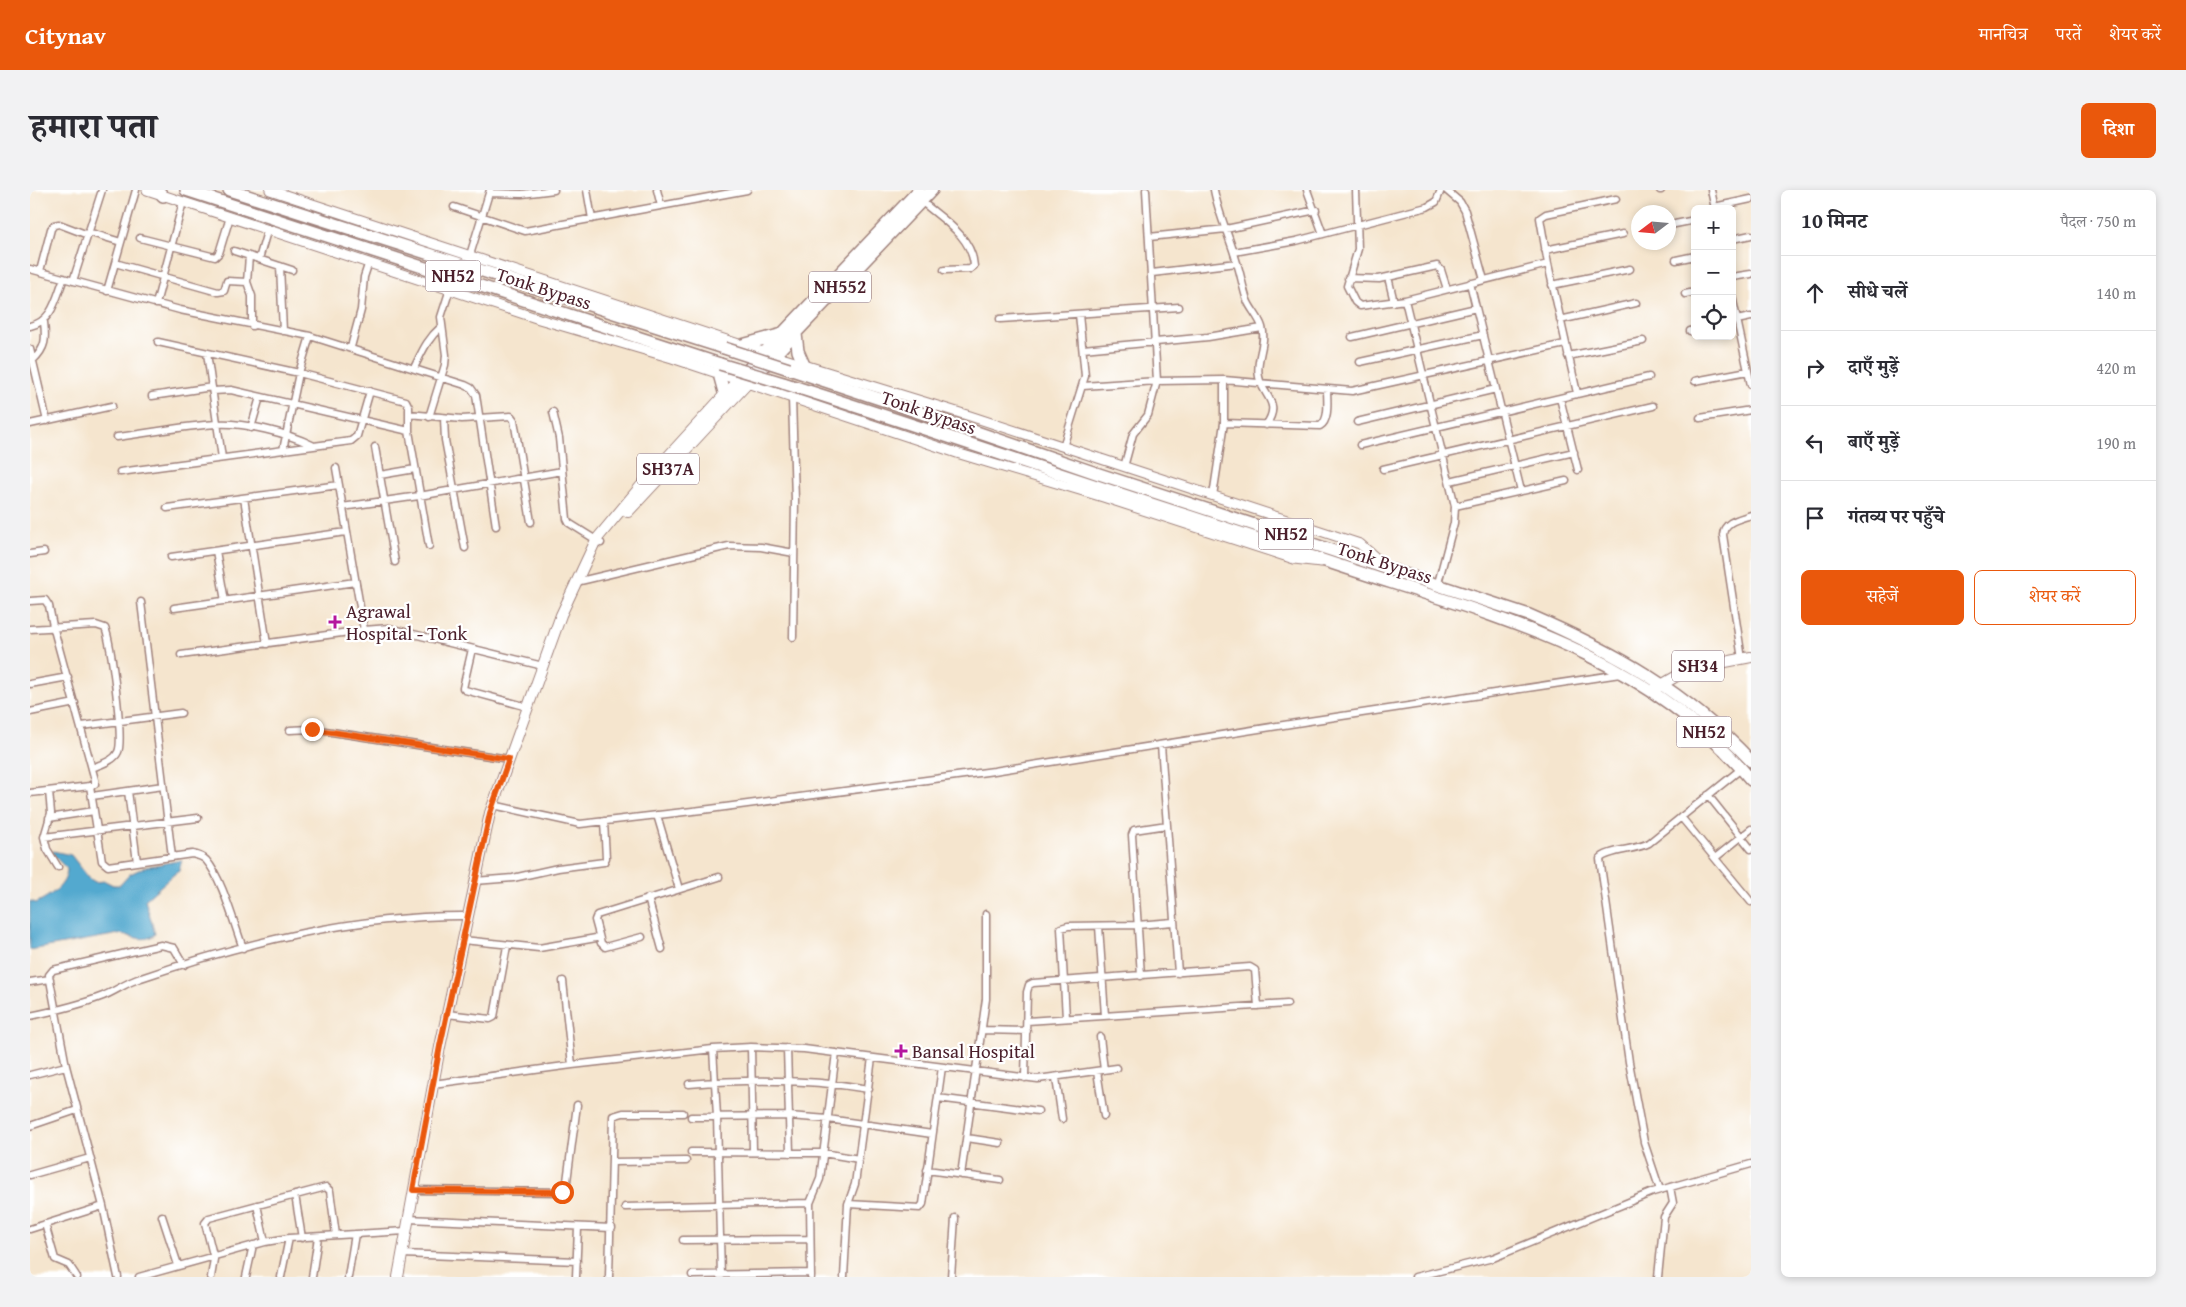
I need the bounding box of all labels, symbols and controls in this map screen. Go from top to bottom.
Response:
text: Citynav [25,18,106,53]
text: मानचित्र [1979,20,2028,47]
text: परतें [2056,20,2081,47]
text: शेयर करें [2109,20,2161,47]
text: हमारा पता [30,100,157,151]
button: दिशा [2081,103,2156,158]
north arrow [1631,205,1676,250]
map controls [1691,205,1736,340]
button: + [1691,205,1736,250]
text: 10 मिनट [1801,205,1867,236]
text: पैदल · 750 m [2060,209,2136,233]
button: − [1691,250,1736,295]
street label: Tonk Bypass [493,259,595,317]
road number: NH52 [426,260,480,292]
road number: NH552 [809,271,871,302]
text: सीधे चलें [1848,277,1907,305]
icon: ahead [1801,279,1829,307]
text: 140 m [2096,281,2136,305]
button: locate [1691,295,1736,340]
text: दाएँ मुड़ें [1848,352,1899,380]
icon: right [1801,354,1829,382]
text: 420 m [2096,356,2136,380]
street label: Tonk Bypass [878,383,980,441]
text: बाएँ मुड़ें [1848,427,1899,455]
icon: left [1801,429,1829,457]
text: 190 m [2096,431,2136,455]
road number: SH37A [637,454,699,484]
text: गंतव्य पर पहुँचे [1848,502,1944,530]
icon: arrive [1801,504,1829,532]
road number: NH52 [1258,518,1314,549]
street label: Tonk Bypass [1334,533,1436,591]
button: सहेजें [1801,570,1964,625]
button: शेयर करें [1974,570,2136,625]
place label: Agrawal Hospital - Tonk [346,597,468,647]
marker: Agrawal Hospital - Tonk [328,615,342,629]
road number: SH34 [1672,651,1724,682]
road number: NH52 [1676,716,1732,748]
route end [301,718,324,741]
place label: Bansal Hospital [912,1037,1035,1065]
marker: Bansal Hospital [894,1044,908,1058]
route start [551,1181,574,1204]

